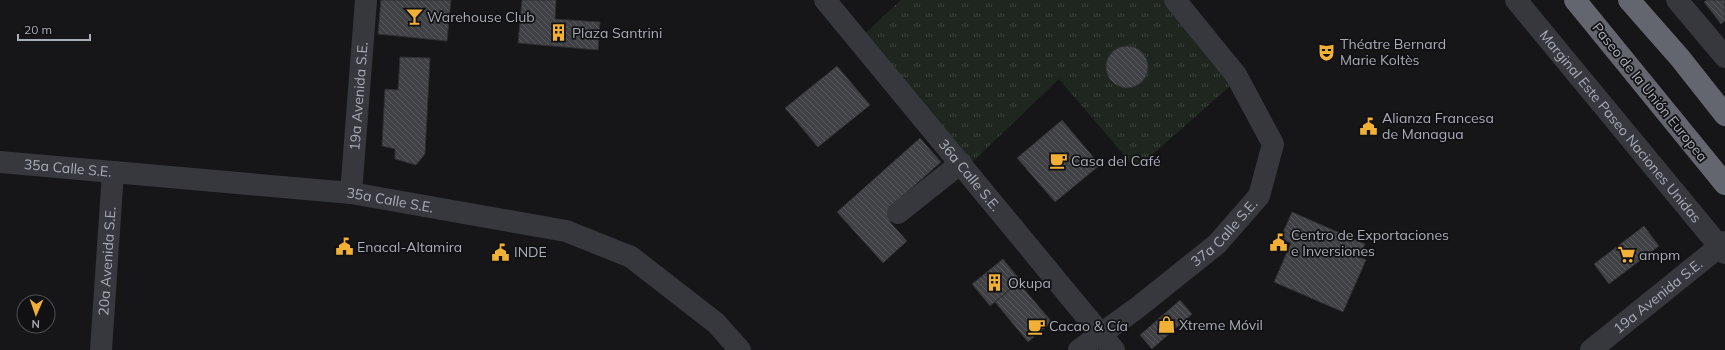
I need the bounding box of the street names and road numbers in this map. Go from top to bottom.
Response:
street label: Paseo de la Unión Europea [1588,19,1712,165]
street label: Marginal Este Paseo Naciones Unidas [1536,26,1705,226]
street label: 19a Avenida S.E. [345,41,372,151]
street label: 36a Calle S.E. [935,135,1004,215]
street label: 35a Calle S.E. [23,155,112,181]
street label: 35a Calle S.E. [346,184,435,216]
street label: 37a Calle S.E. [1187,195,1261,270]
street label: 20a Avenida S.E. [94,206,120,316]
street label: 19a Avenida S.E. [1610,255,1706,337]

